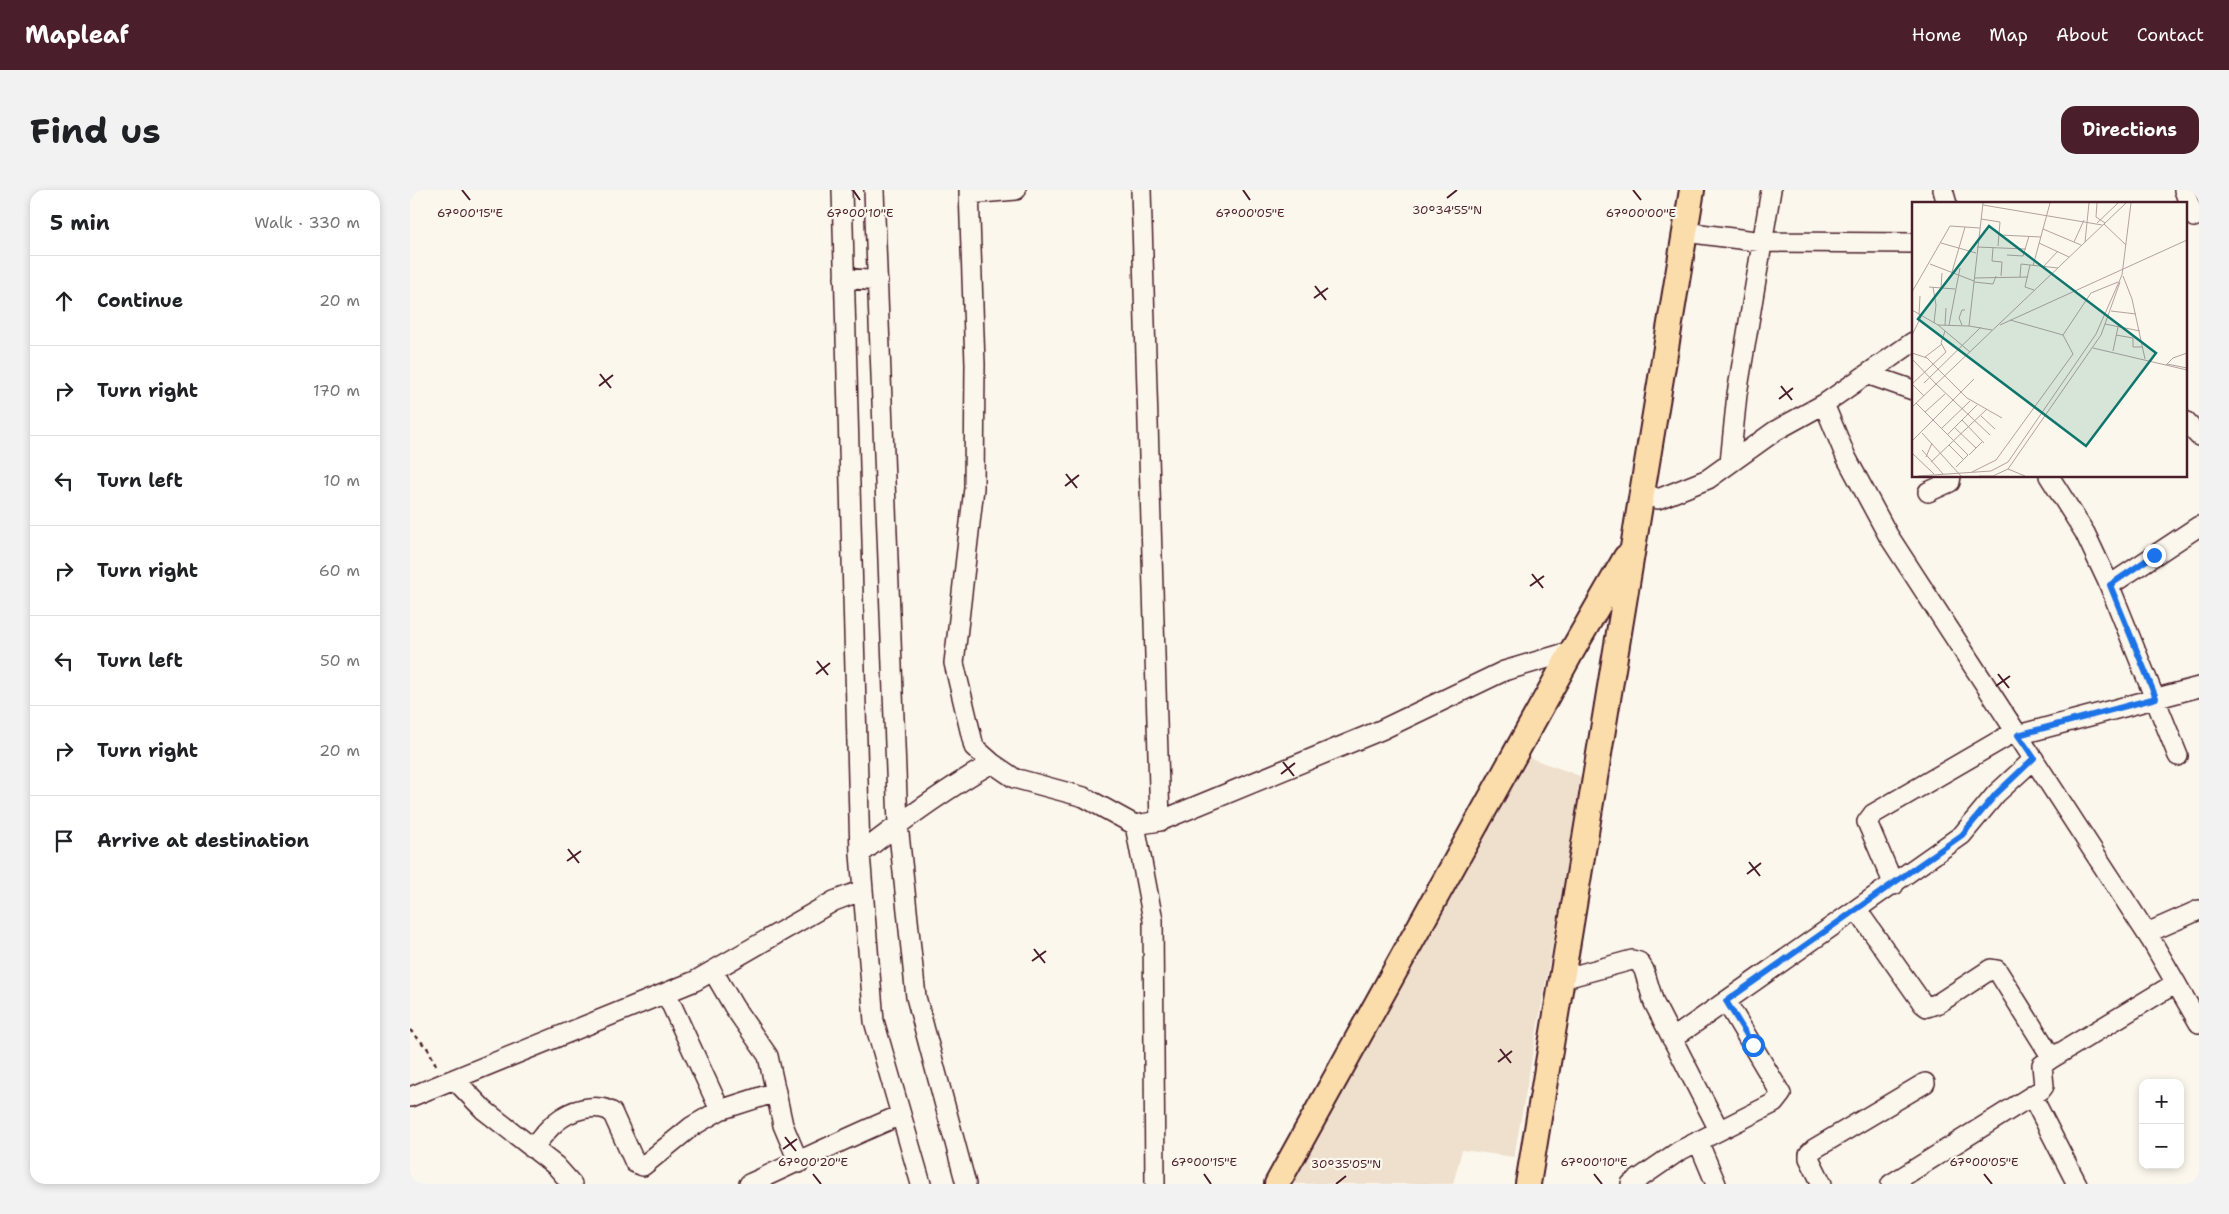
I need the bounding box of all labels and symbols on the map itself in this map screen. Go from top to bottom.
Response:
text: 30°34'55"N [1412,202,1482,218]
inset map [1912,202,2186,478]
text: 67°00'15"E [437,205,503,221]
text: 67°00'10"E [826,205,894,221]
text: 67°00'05"E [1216,205,1285,221]
text: 67°00'00"E [1606,205,1676,221]
route end [2143,544,2166,567]
route start [1742,1034,1765,1057]
text: 67°00'20"E [778,1154,848,1170]
text: 67°00'15"E [1171,1154,1237,1170]
text: 67°00'10"E [1560,1154,1628,1170]
text: 67°00'05"E [1950,1154,2019,1170]
text: 30°35'05"N [1311,1156,1381,1172]

